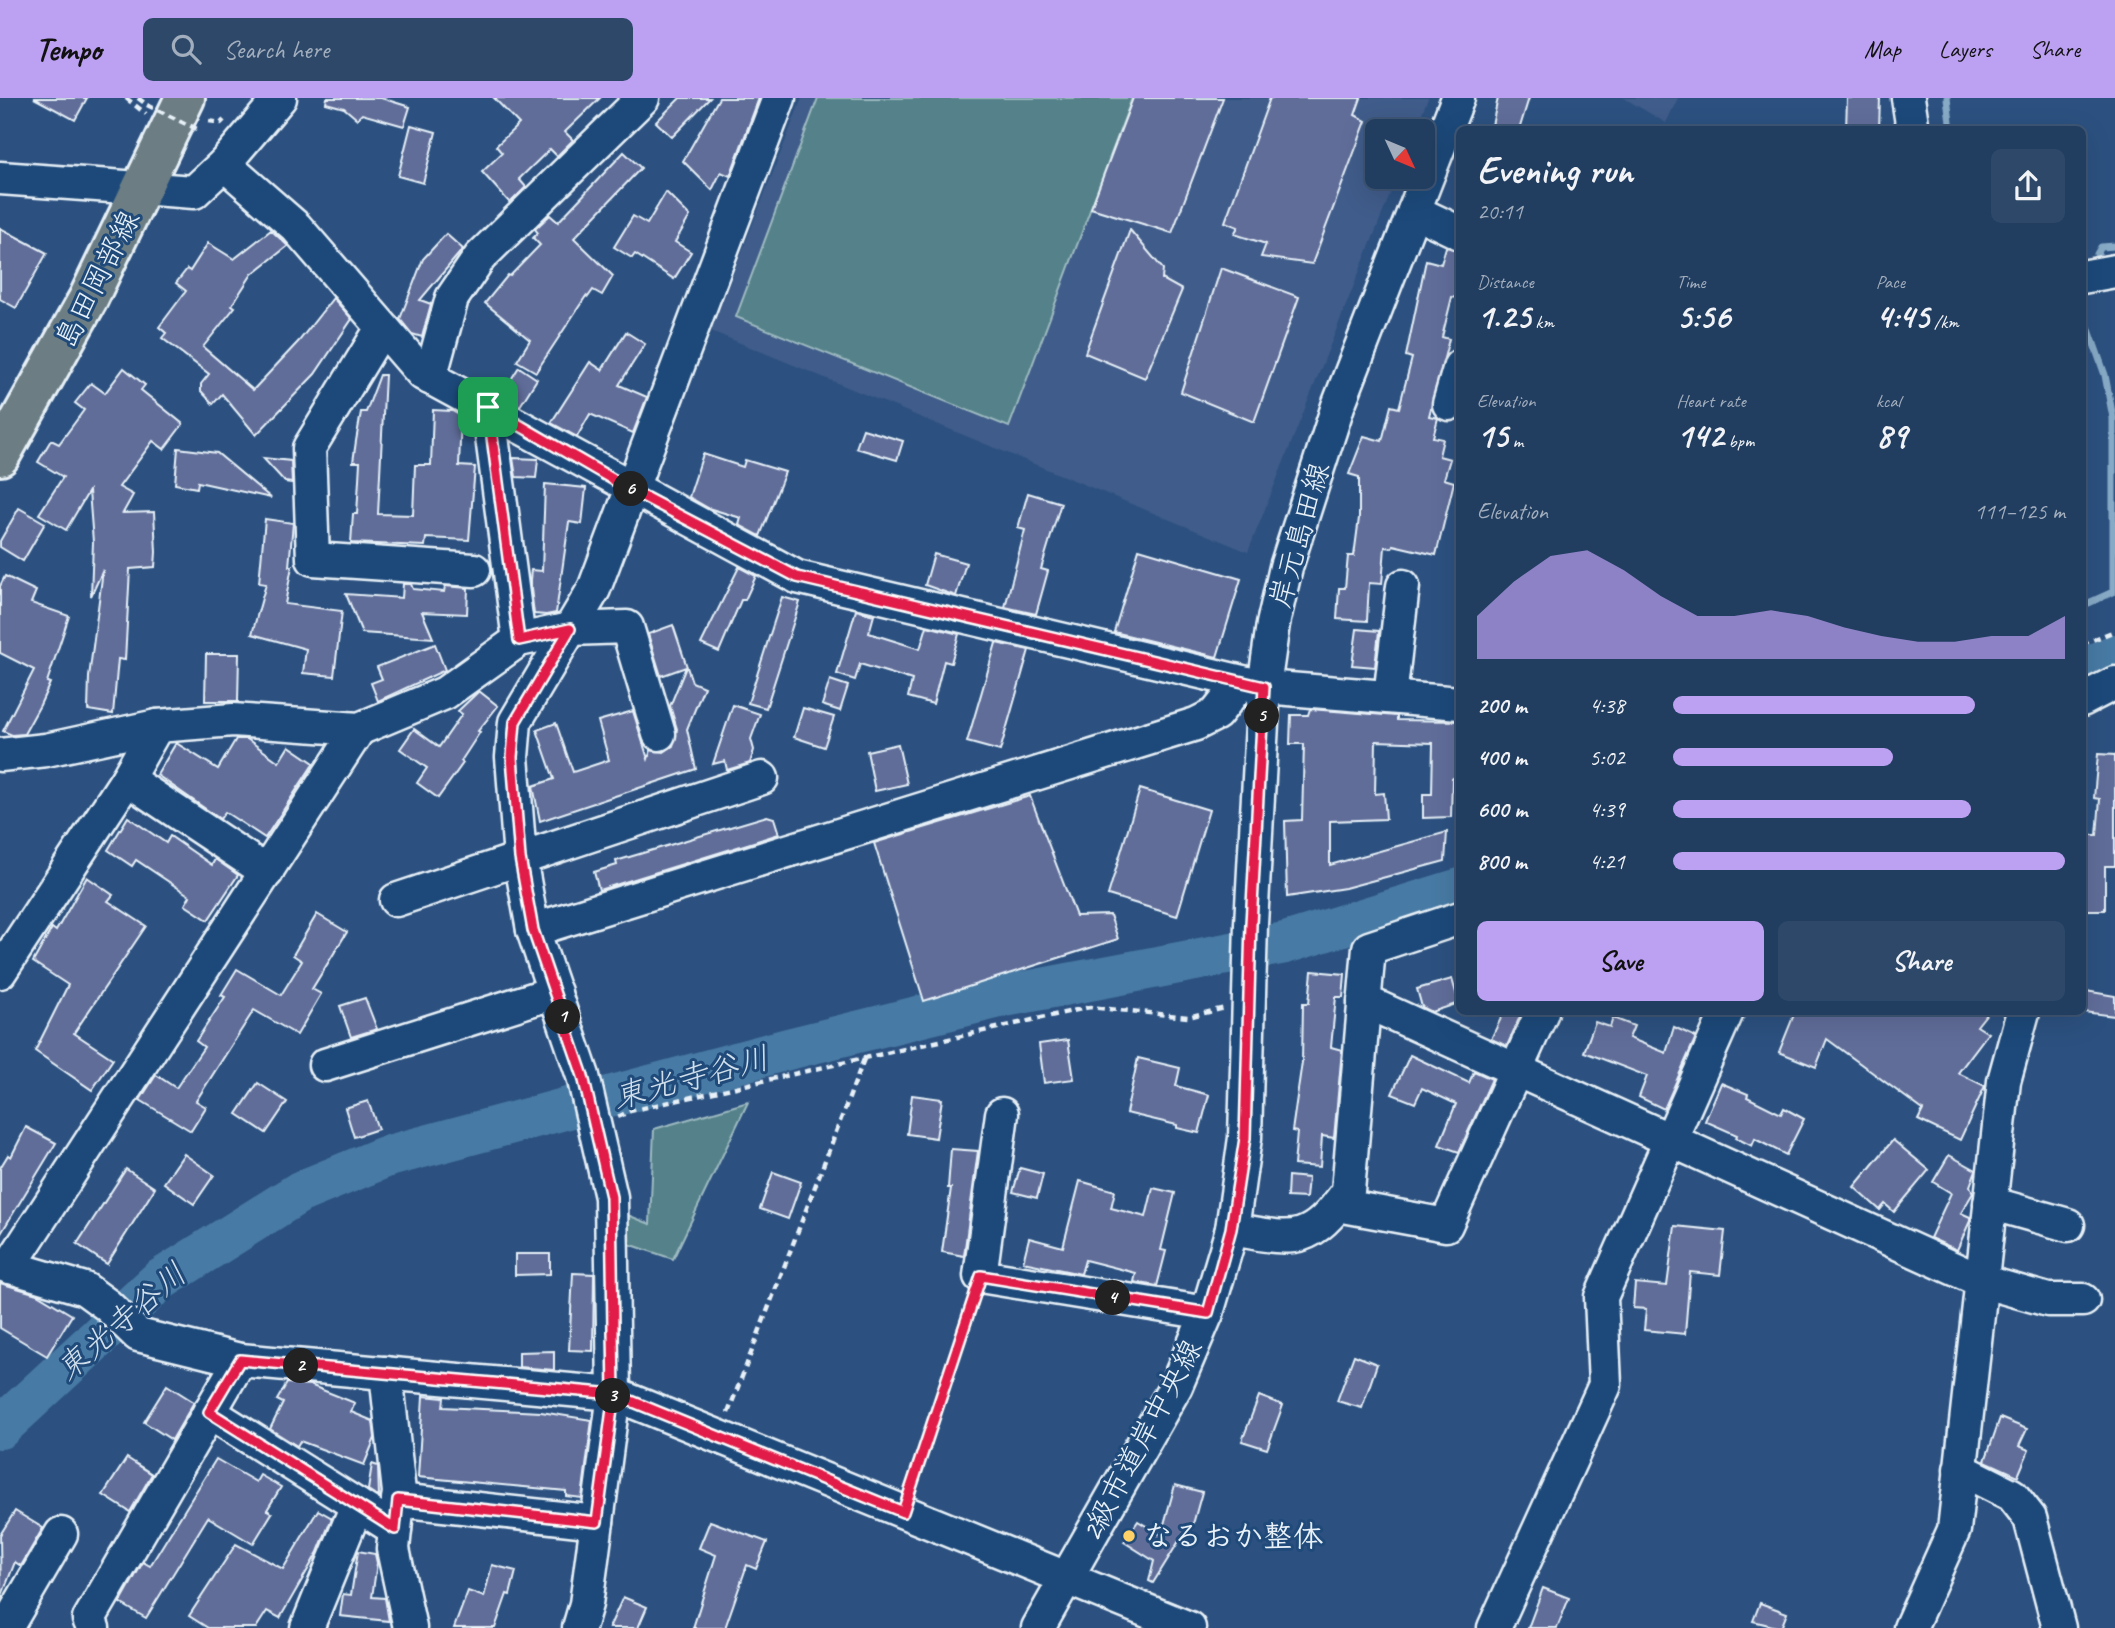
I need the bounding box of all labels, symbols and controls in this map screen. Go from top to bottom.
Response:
search box [143,18,633,81]
text: Tempo [35,28,101,70]
icon: search [167,30,205,68]
text: Search here [223,33,329,66]
text: Map [1864,34,1901,64]
text: Layers [1939,34,1992,64]
text: Share [2030,34,2080,64]
north arrow [1365,119,1435,189]
map controls [1365,119,1435,189]
text: Evening run [1477,147,1633,194]
button: share [1991,149,2065,223]
text: 20:11 [1477,197,1523,226]
street label: 島田岡部線 [46,204,148,354]
text: Distance [1477,270,1534,294]
text: Time [1676,270,1705,294]
text: Pace [1876,270,1905,294]
text: 1.25 [1477,294,1531,339]
text: 5:56 [1676,294,1730,339]
text: 4:45 [1876,294,1929,339]
text: km [1531,310,1554,334]
text: /km [1929,310,1959,334]
pin [458,377,518,437]
icon: arrive [469,388,507,426]
text: Elevation [1477,389,1535,413]
text: Heart rate [1676,389,1746,413]
text: kcal [1876,389,1901,413]
text: 15 [1477,413,1508,458]
text: 142 [1676,413,1724,458]
text: 89 [1876,413,1907,458]
text: m [1508,429,1523,453]
text: bpm [1724,429,1754,453]
street label: 岸元島田線 [1260,458,1338,612]
pin: 6 [614,472,648,506]
text: 6 [626,476,635,500]
text: Elevation [1477,497,1548,526]
text: 111–125 m [1974,497,2065,526]
text: 200 m [1477,691,1527,720]
text: 4:38 [1589,691,1625,720]
pin: 5 [1244,698,1280,734]
text: 5 [1257,703,1266,727]
text: 400 m [1477,743,1527,772]
text: 5:02 [1589,743,1625,772]
text: 600 m [1477,795,1527,824]
text: 4:39 [1589,795,1625,824]
text: 800 m [1477,847,1527,876]
text: 4:21 [1589,847,1625,876]
button: Save [1477,921,1764,1001]
button: Share [1778,921,2065,1001]
pin: 1 [546,1000,580,1034]
text: 1 [558,1004,567,1028]
water label: 東光寺谷川 [609,1037,774,1118]
water label: 東光寺谷川 [47,1253,195,1389]
pin: 4 [1096,1280,1130,1316]
text: 4 [1108,1285,1117,1309]
street label: 2級市道岸中央線 [1072,1332,1210,1548]
pin: 2 [284,1348,318,1384]
text: 2 [296,1353,305,1377]
pin: 3 [596,1378,630,1414]
text: 3 [608,1383,617,1407]
place label: なるおか整体 [1143,1517,1323,1555]
marker: なるおか整体 [1121,1528,1137,1544]

